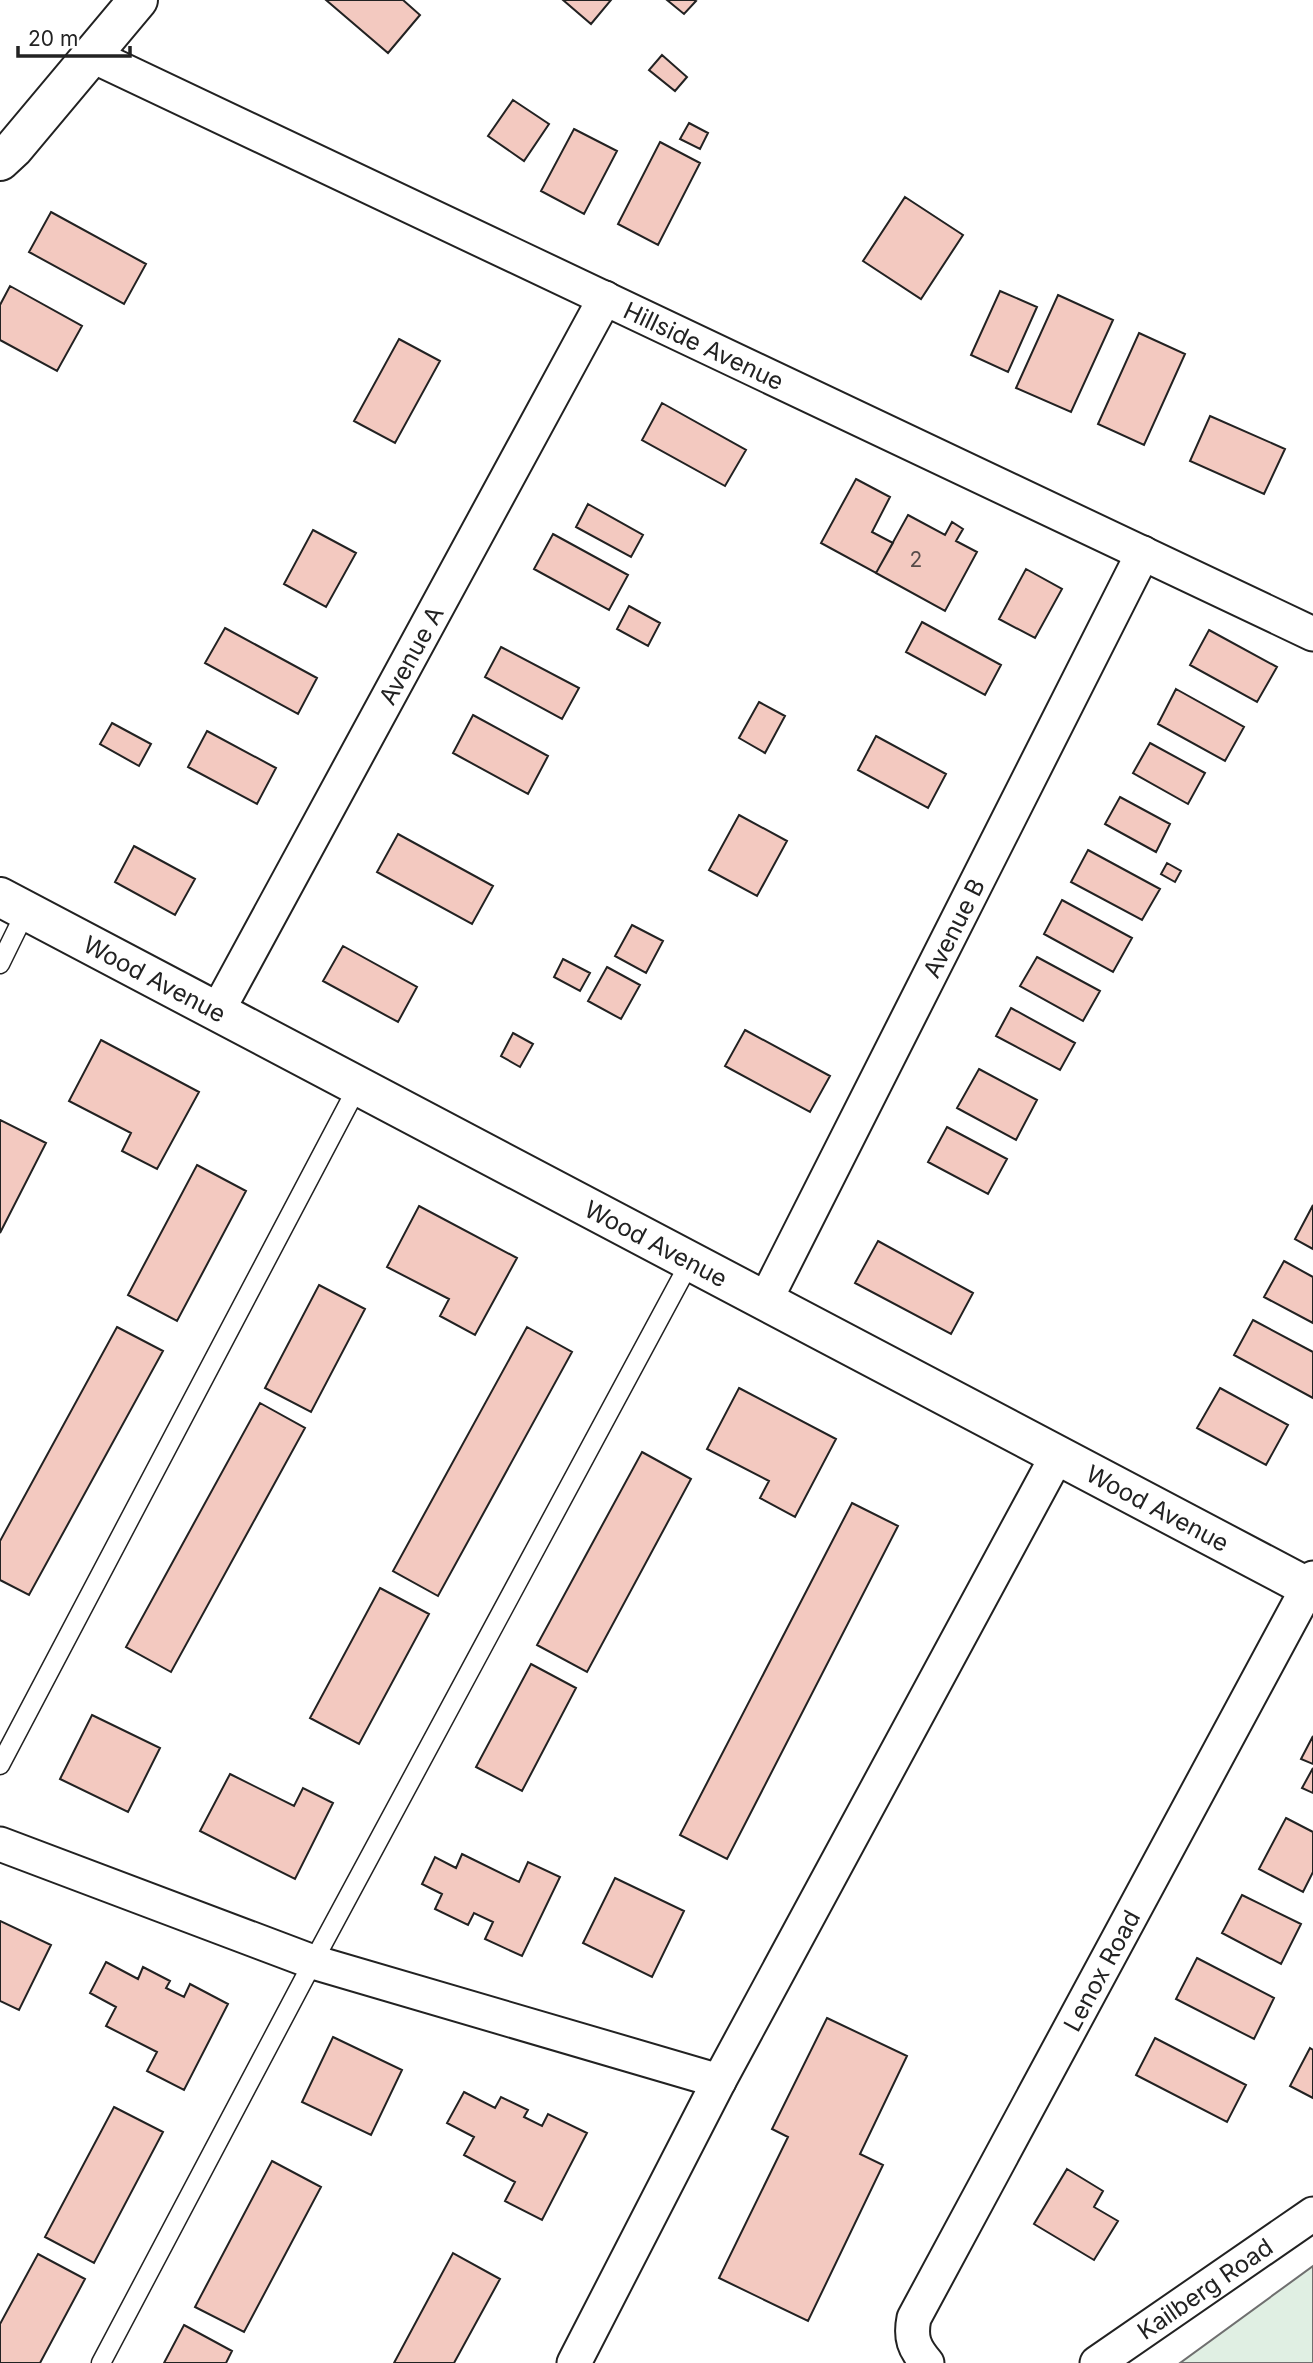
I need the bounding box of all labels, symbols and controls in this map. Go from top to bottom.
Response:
scale bar [18,14,130,58]
text: 20 m [28,26,78,51]
street label: Hillside Avenue [619,295,789,396]
house number: 2 [910,547,922,572]
street label: Avenue A [372,601,449,709]
street label: Avenue B [917,874,991,982]
street label: Wood Avenue [79,929,231,1028]
street label: Wood Avenue [580,1194,732,1293]
street label: Wood Avenue [1081,1459,1234,1557]
street label: Lenox Road [1057,1905,1146,2036]
street label: Kailberg Road [1132,2232,1278,2345]

